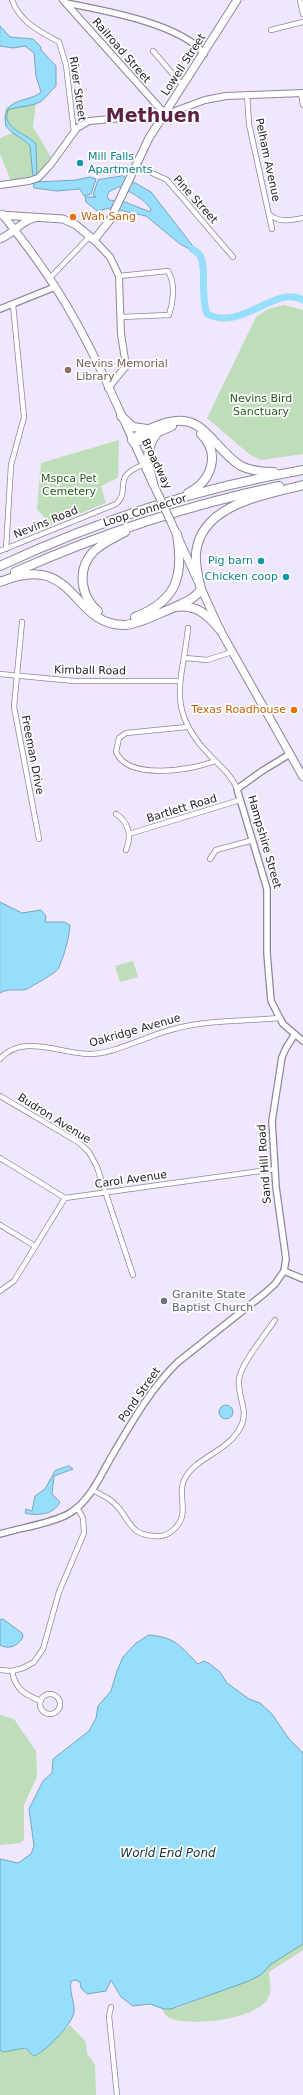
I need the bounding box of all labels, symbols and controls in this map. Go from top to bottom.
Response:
street label: Railroad Street [89,16,153,86]
street label: Lowell Street [159,31,209,99]
street label: River Street [66,56,88,122]
district label: Methuen [106,106,200,128]
street label: Pelham Avenue [252,117,282,203]
place label: Mill Falls Apartments [88,150,153,176]
marker: Mill Falls Apartments [75,158,85,168]
street label: Pine Street [170,173,220,227]
place label: Wah Sang [81,210,136,224]
marker: Wah Sang [68,212,78,222]
place label: Nevins Memorial Library [76,357,168,383]
marker: Nevins Memorial Library [63,365,73,375]
park label: Nevins Bird Sanctuary [230,392,292,418]
street label: Broadway [138,437,174,491]
park label: Mspca Pet Cemetery [41,472,97,498]
street label: Loop Connector [102,492,188,530]
street label: Nevins Road [12,504,80,542]
place label: Pig barn [208,554,253,568]
marker: Pig barn [256,556,266,566]
place label: Chicken coop [205,570,278,584]
marker: Chicken coop [281,572,291,582]
street label: Kimball Road [54,664,126,678]
place label: Texas Roadhouse [191,703,286,717]
marker: Texas Roadhouse [289,705,299,715]
street label: Freeman Drive [18,714,46,796]
street label: Bartlett Road [145,792,219,826]
street label: Hampshire Street [244,794,284,890]
street label: Oakridge Avenue [88,1012,182,1050]
street label: Budron Avenue [15,1091,93,1147]
street label: Sand Hill Road [256,1124,274,1204]
street label: Carol Avenue [94,1168,168,1192]
place label: Granite State Baptist Church [172,1288,253,1314]
marker: Granite State Baptist Church [159,1296,169,1306]
street label: Pond Street [116,1365,164,1425]
water label: World End Pond [120,1847,216,1861]

